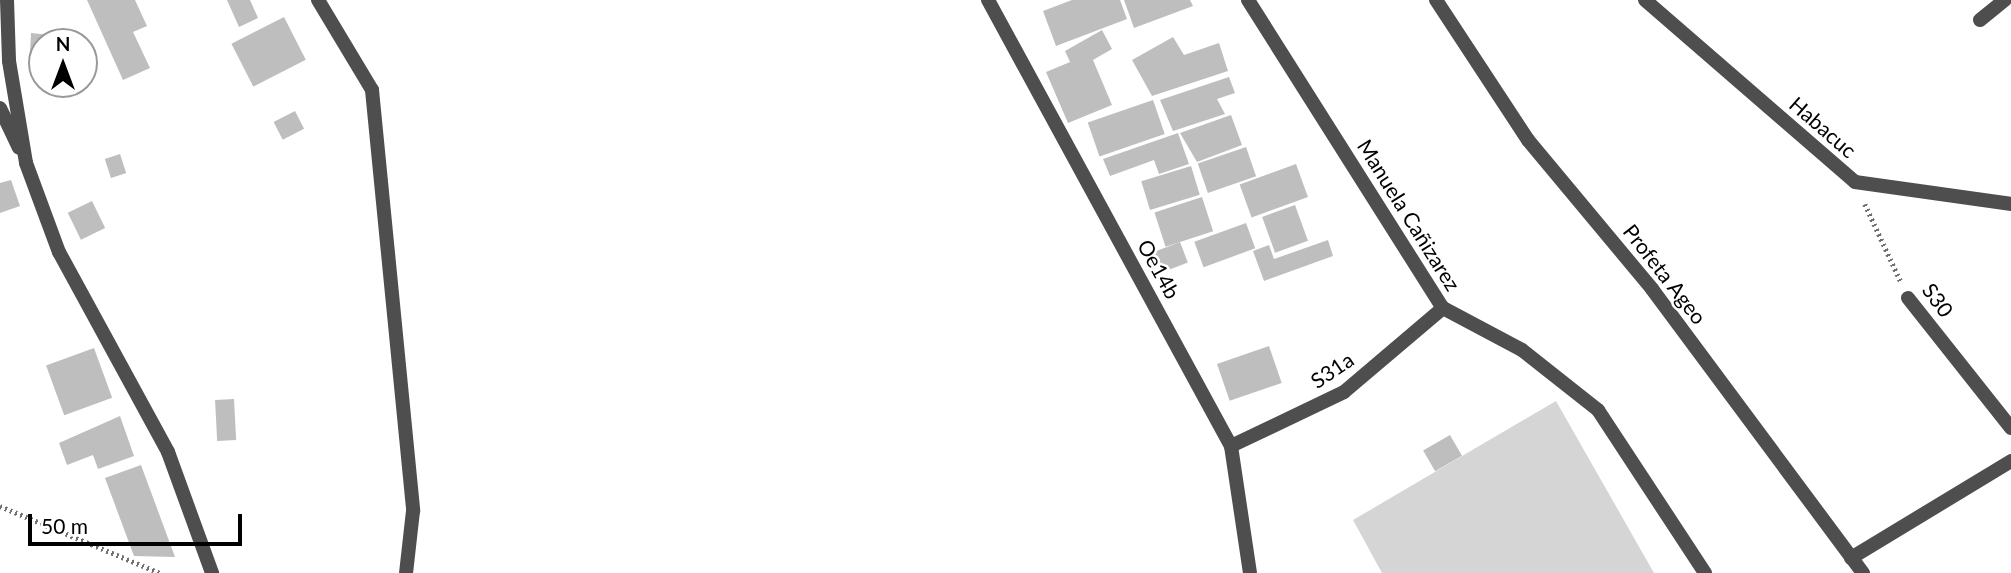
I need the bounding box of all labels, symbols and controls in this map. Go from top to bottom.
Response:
north arrow [28,28,98,98]
text: N [56,32,70,55]
street label: Habacuc [1785,91,1861,163]
street label: Manuela Cañizarez [1352,135,1466,295]
street label: Profeta Ageo [1618,219,1712,329]
street label: Oe14b [1132,235,1186,303]
street label: S30 [1917,278,1959,322]
street label: S31a [1306,347,1358,393]
scale bar [32,500,245,544]
text: 50 m [41,513,88,538]

